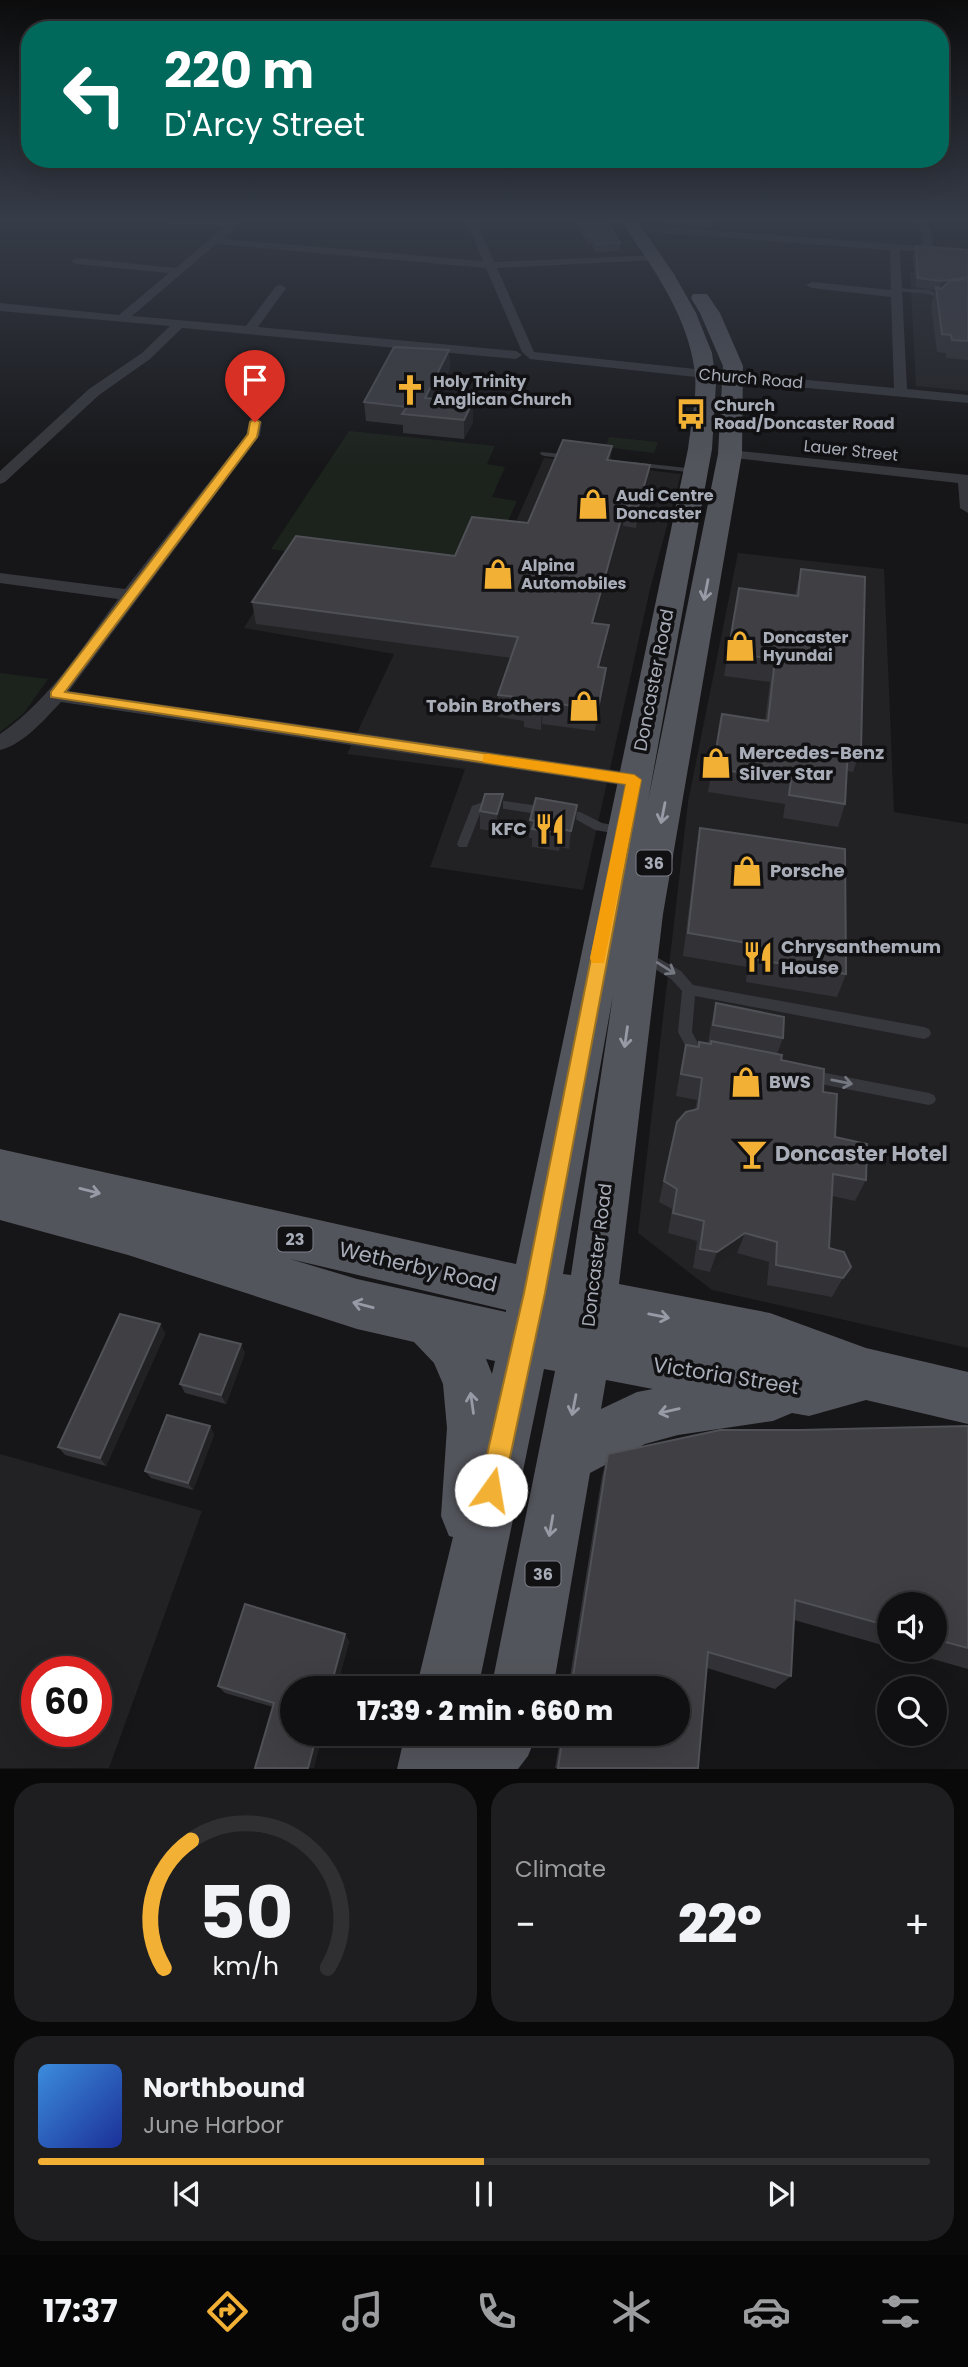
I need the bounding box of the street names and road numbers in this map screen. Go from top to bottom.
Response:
street label: Church Road [698,362,804,395]
street label: Lauer Street [803,434,900,467]
street label: Doncaster Road [627,607,680,753]
road number: 36 [636,850,672,876]
street label: Doncaster Road [575,1182,618,1328]
road number: 23 [278,1226,312,1252]
street label: Wetherby Road [336,1234,500,1299]
street label: Victoria Street [651,1350,801,1401]
road number: 36 [526,1562,560,1586]

